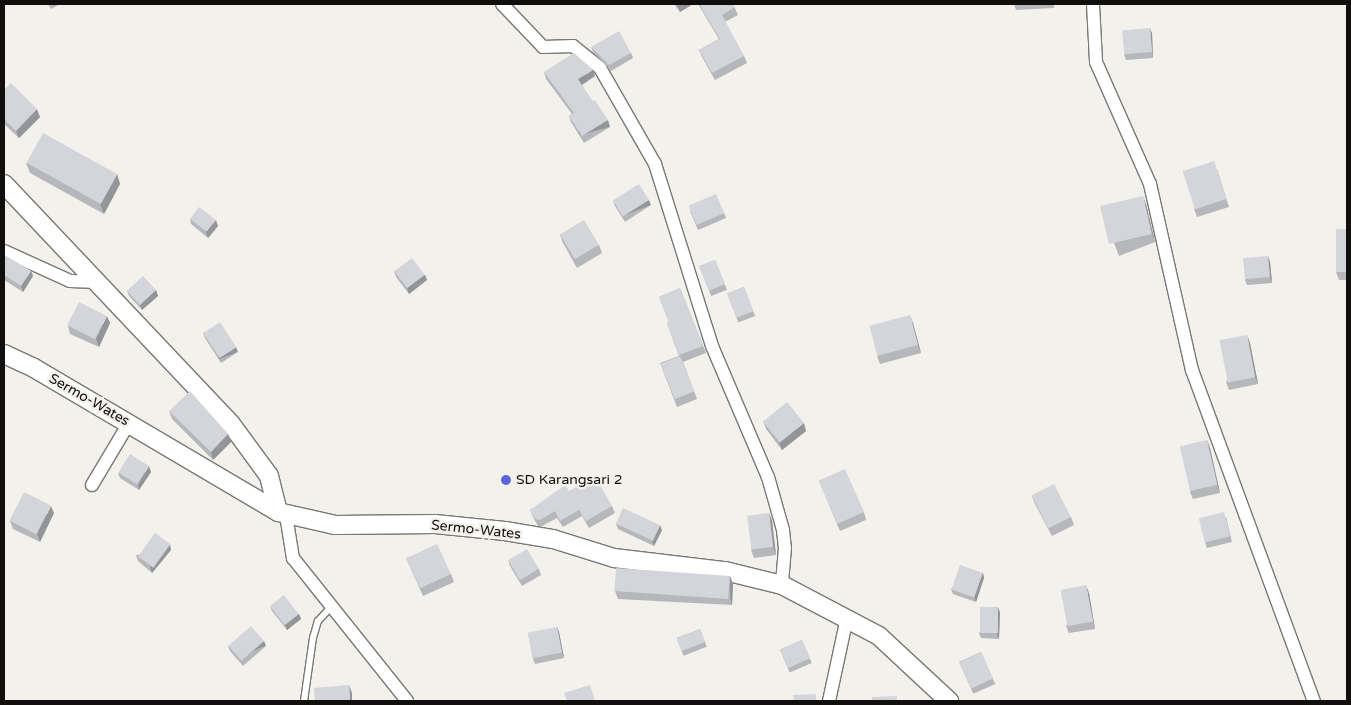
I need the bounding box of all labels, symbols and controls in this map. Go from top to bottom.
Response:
street label: Sermo-Wates [46,370,132,430]
place label: SD Karangsari 2 [516,472,622,488]
marker: SD Karangsari 2 [500,474,512,486]
street label: Sermo-Wates [430,517,522,543]

